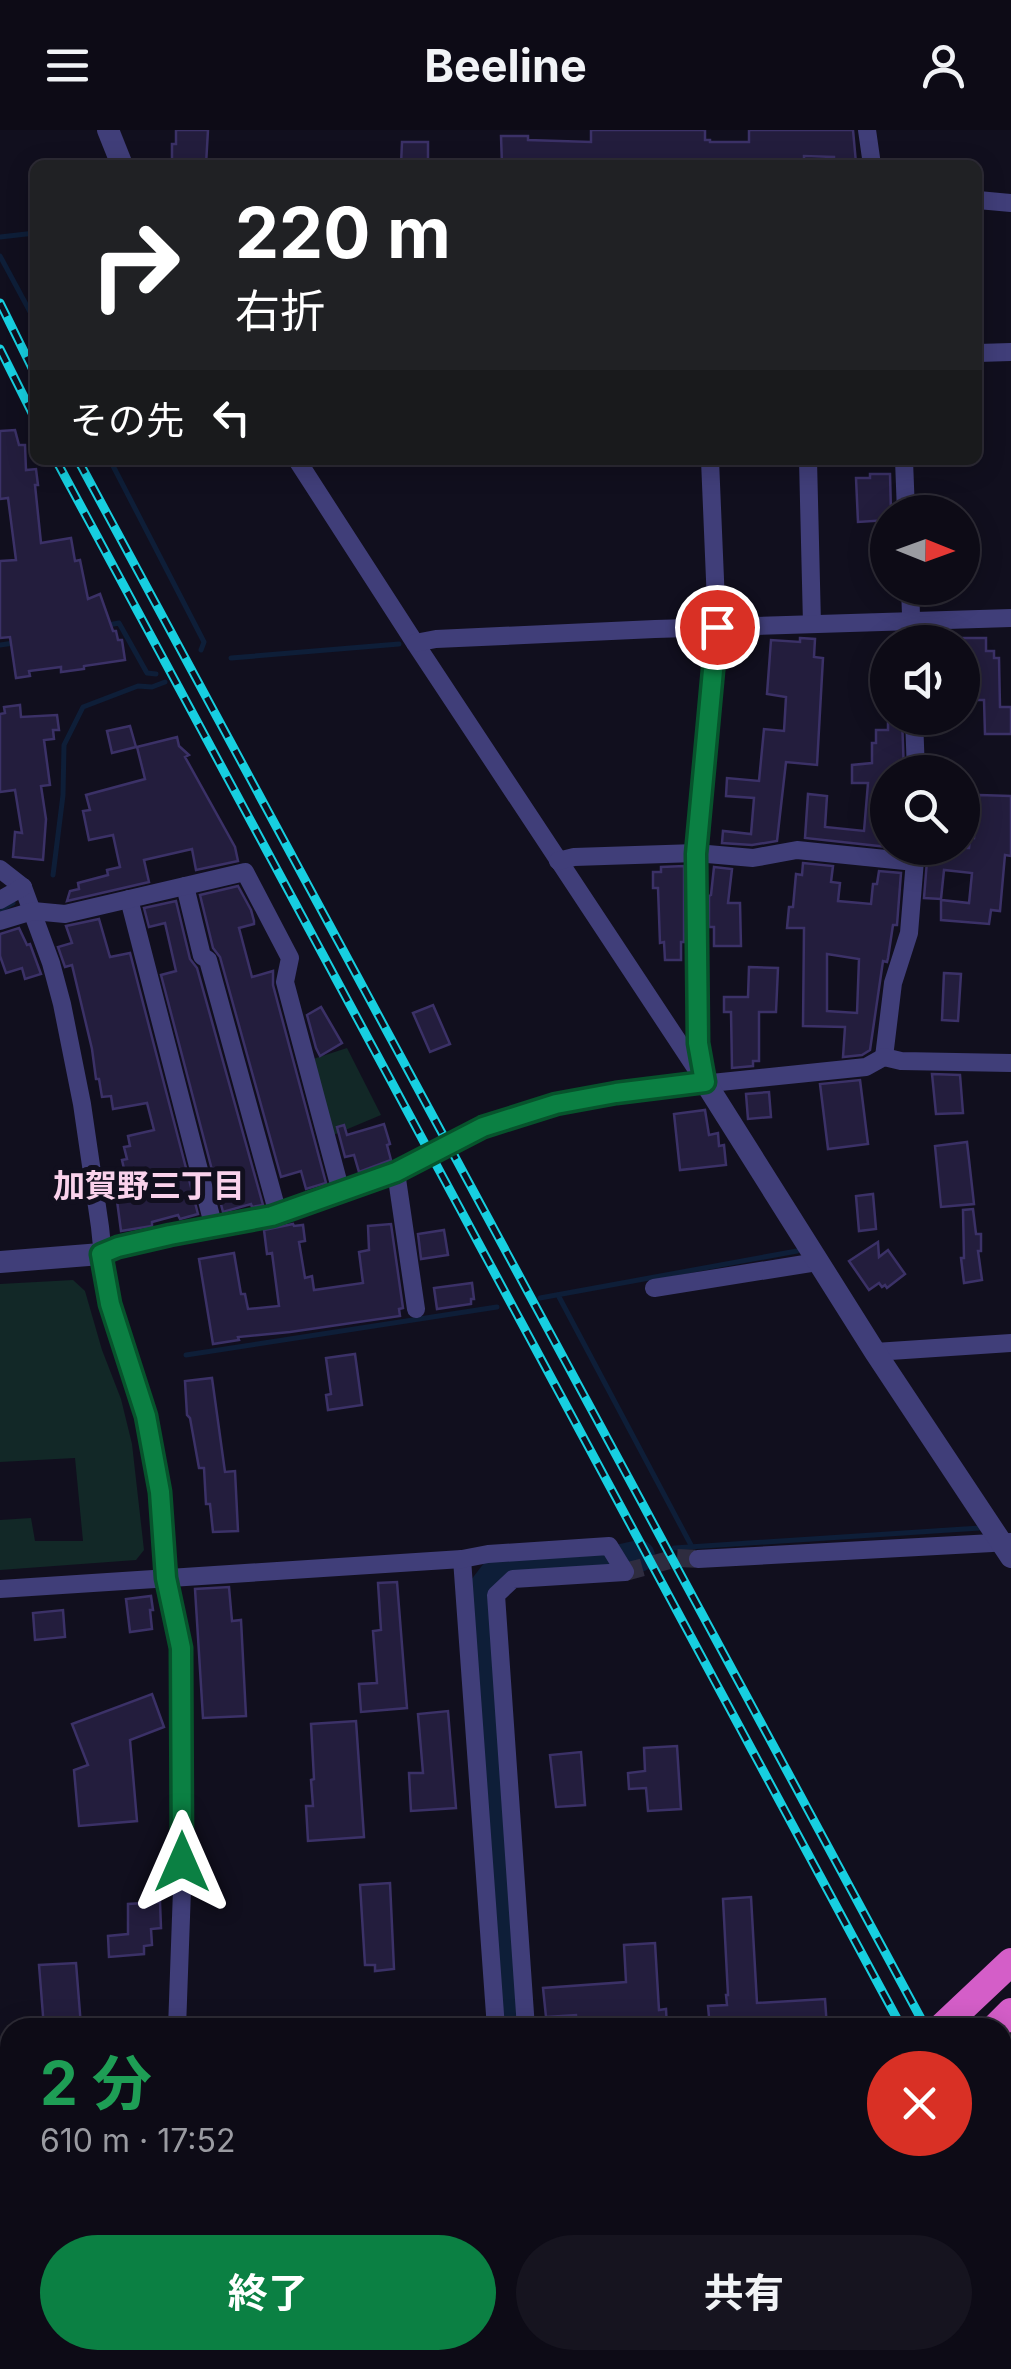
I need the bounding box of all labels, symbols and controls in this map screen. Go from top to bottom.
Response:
icon: menu [40,38,95,93]
text: Beeline [424,38,587,93]
icon: person [916,38,971,93]
text: 220 m [235,190,451,275]
icon: right [70,200,200,330]
text: 右折 [235,283,325,338]
icon: left [204,390,259,445]
text: その先 [70,397,184,443]
north arrow [870,495,980,605]
map controls [870,495,980,865]
pin [675,585,760,670]
icon: arrive [690,600,745,655]
button: sound [870,625,980,735]
button: search [870,755,980,865]
district label: 加賀野三丁目 [53,1166,245,1205]
position arrow [130,1810,234,1914]
text: 2 分 [40,2047,152,2119]
button: close [867,2051,972,2156]
text: 610 m · 17:52 [40,2121,236,2160]
button: 終了 [40,2235,496,2350]
button: 共有 [516,2235,972,2350]

